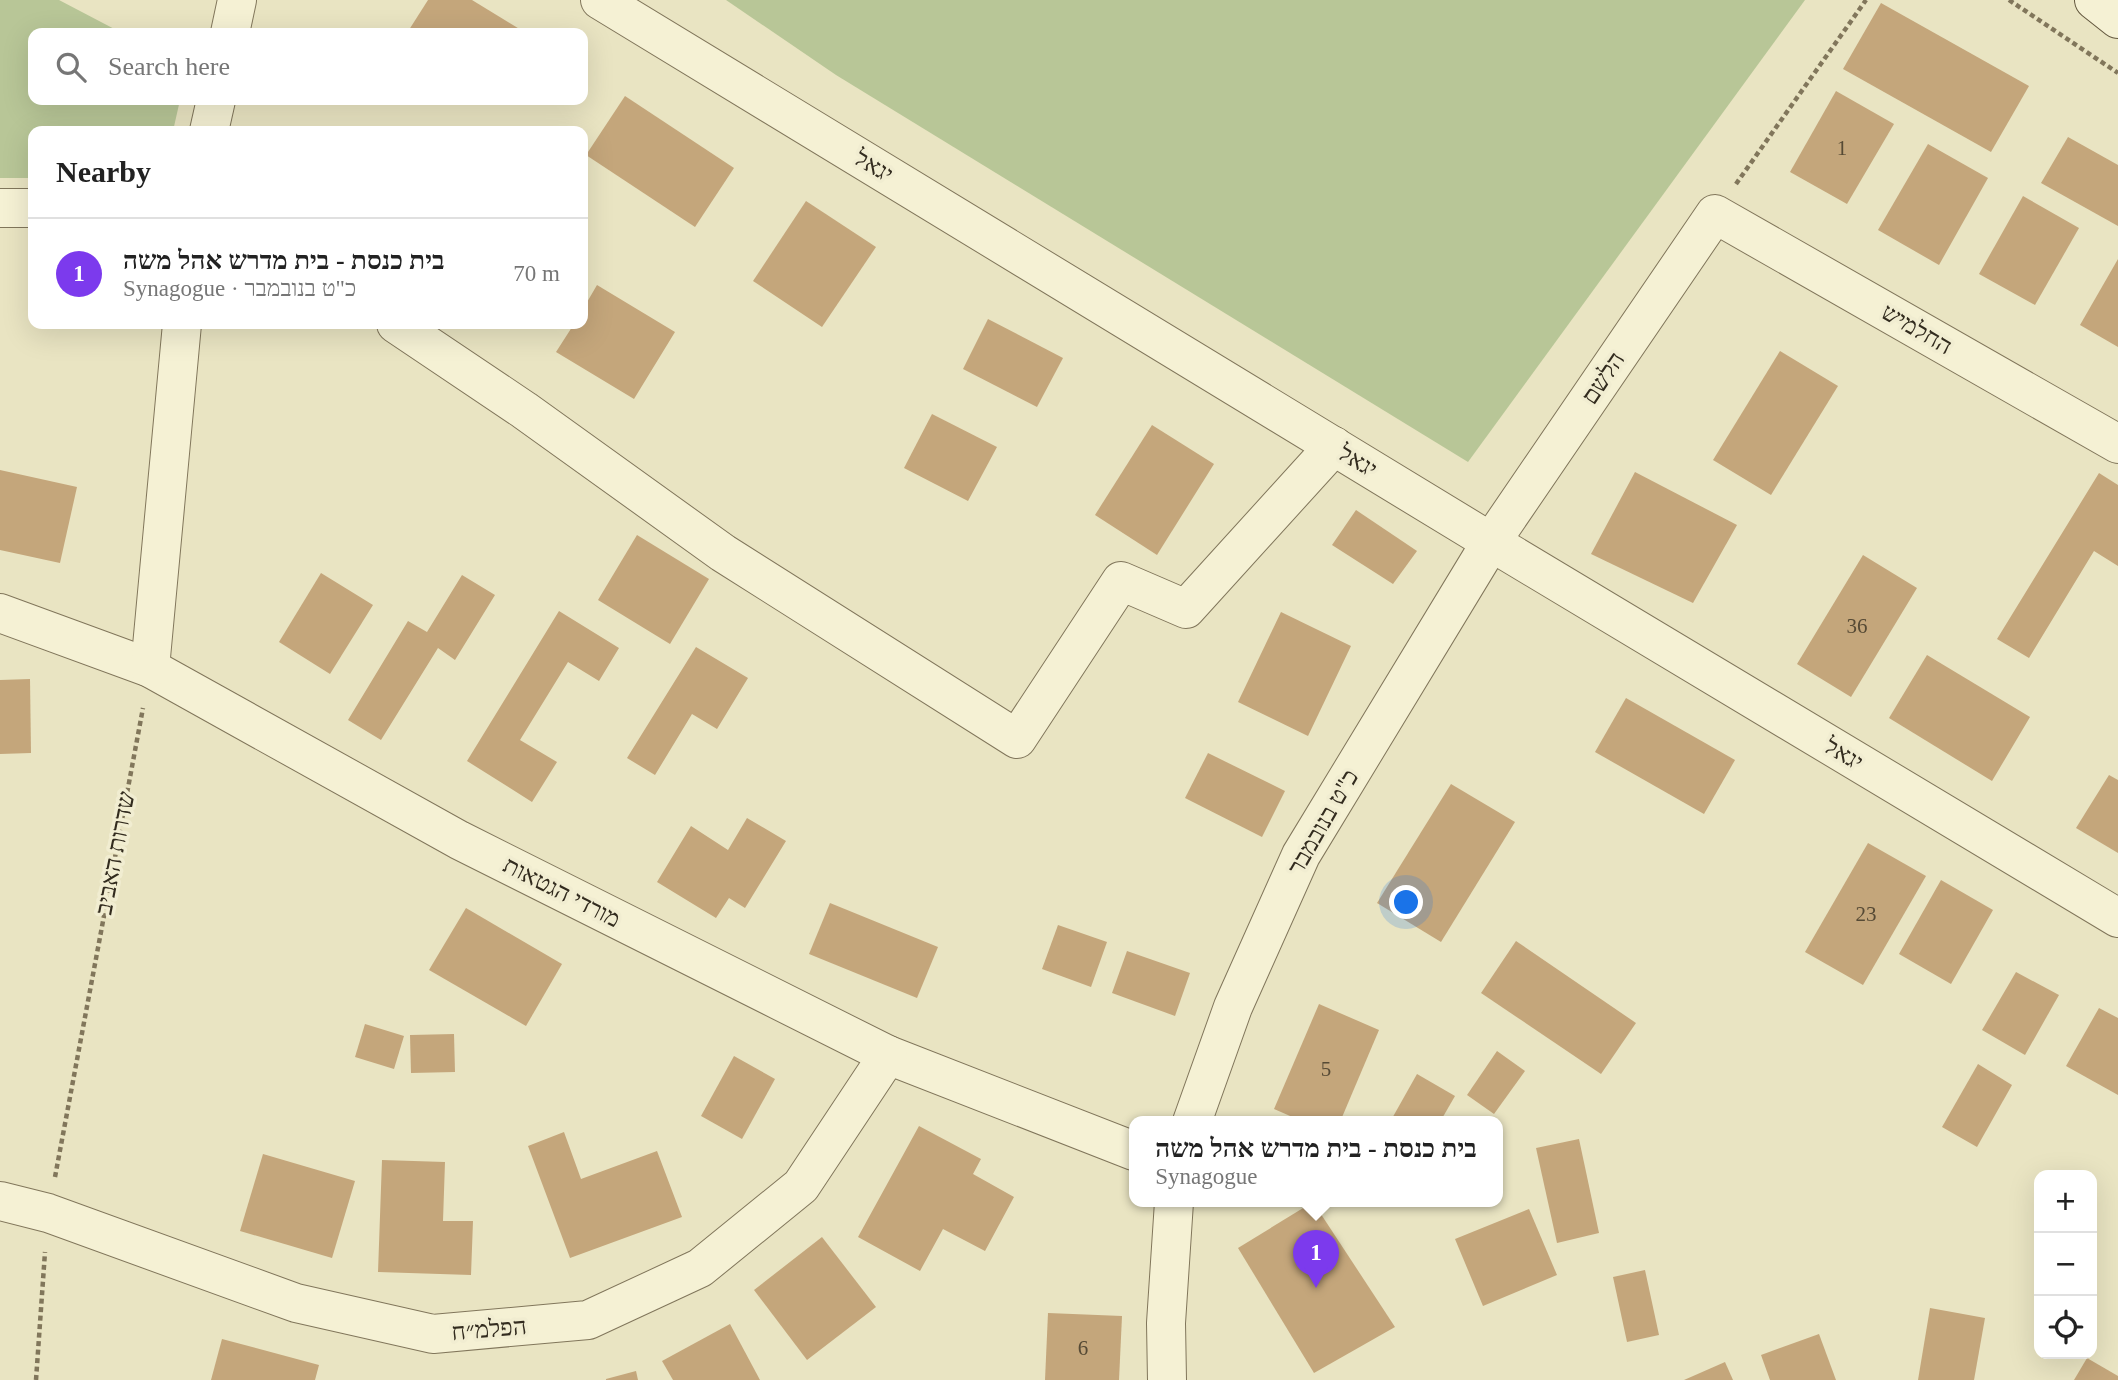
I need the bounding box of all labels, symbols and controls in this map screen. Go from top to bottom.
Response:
search box [28,28,588,105]
icon: search [52,48,90,86]
text: Search here [108,52,230,81]
house number: 1 [1837,136,1847,160]
street label: יגאל [849,144,898,187]
text: Nearby [56,155,151,188]
text: בית כנסת - בית מדרש אהל משה [123,246,445,275]
text: 1 [73,261,85,286]
text: 70 m [513,261,560,286]
text: Synagogue · כ"ט בנובמבר [123,276,356,301]
street label: החלמיש [1877,299,1957,359]
street label: הלשם [1576,347,1630,409]
street label: יגאל [1333,439,1382,482]
house number: 36 [1847,614,1868,638]
street label: יגאל [1819,732,1868,775]
street label: כ"ט בנובמבר [1283,765,1363,879]
street label: שדרות האביב [90,789,140,917]
street label: מורדי הגטאות [499,851,625,933]
your location [1389,885,1423,919]
house number: 23 [1856,902,1877,926]
house number: 5 [1321,1057,1331,1081]
popup [1129,1116,1503,1207]
text: בית כנסת - בית מדרש אהל משה [1155,1134,1477,1163]
text: Synagogue [1155,1164,1257,1189]
map controls [2034,1170,2097,1359]
button: + [2034,1170,2097,1233]
pin: 1 [1293,1230,1339,1288]
button: − [2034,1233,2097,1296]
button: locate [2034,1296,2097,1359]
street label: הפלמ״ח [450,1313,528,1345]
house number: 6 [1078,1336,1088,1360]

